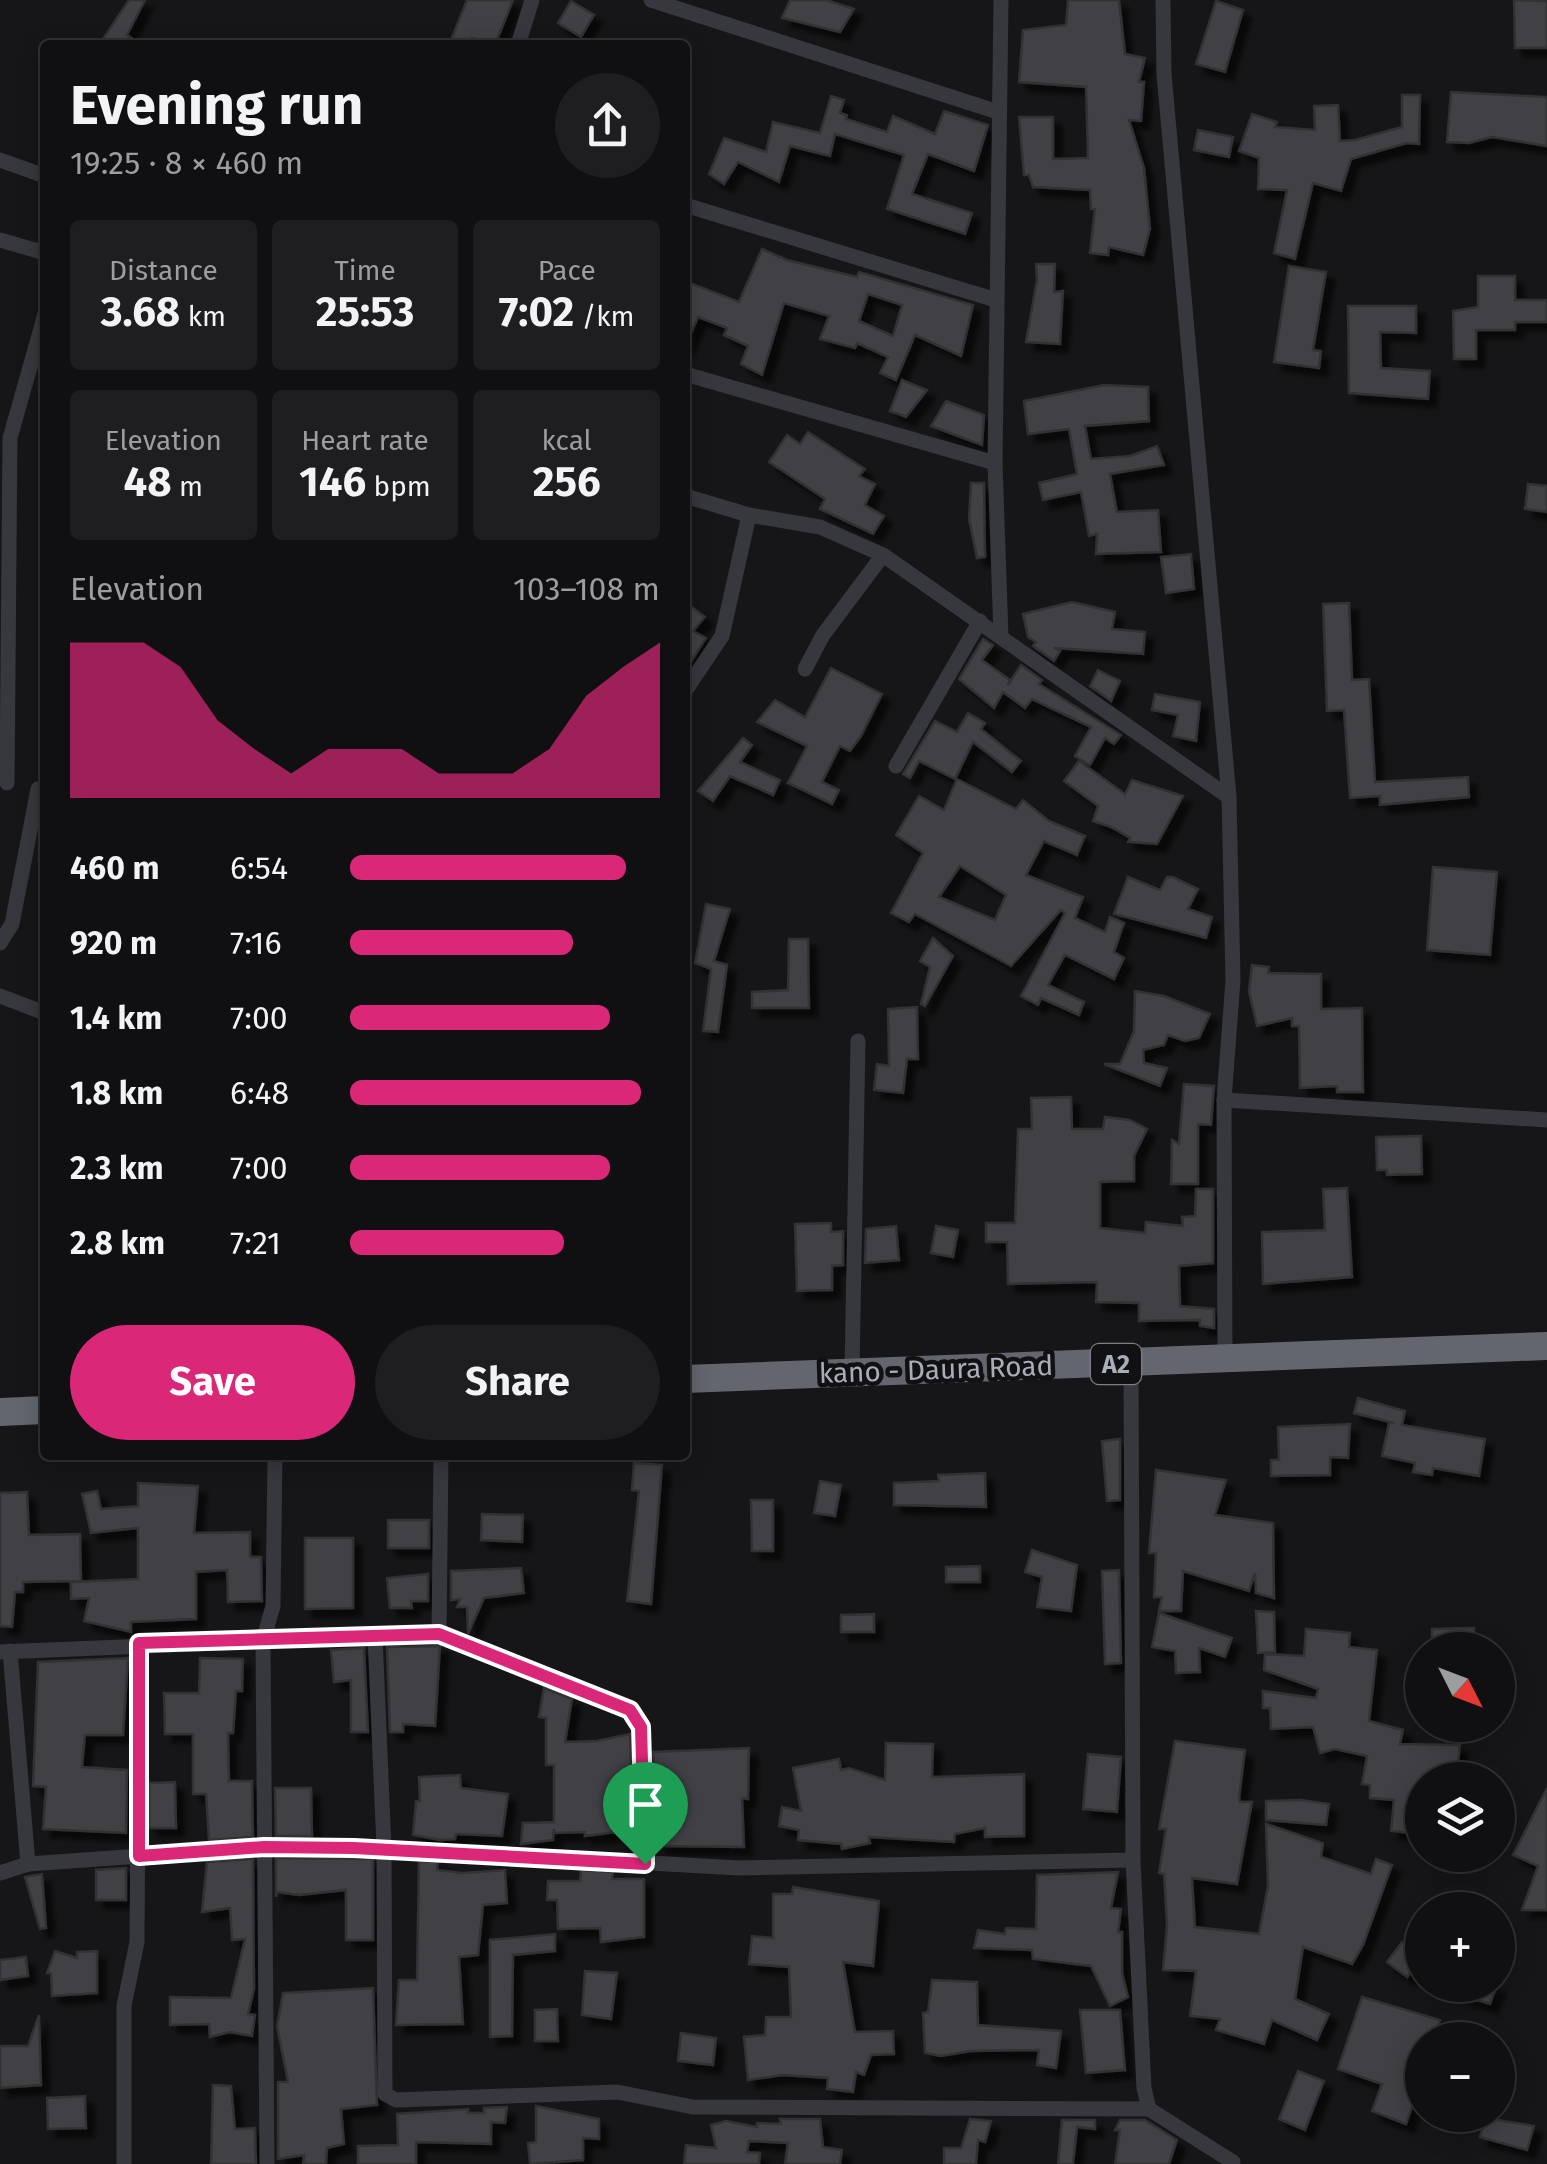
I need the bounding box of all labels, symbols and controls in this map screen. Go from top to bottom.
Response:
text: Evening run [70,73,364,139]
button: share [555,73,660,178]
text: 19:25 · 8 × 460 m [70,144,303,182]
text: Distance [109,254,218,287]
text: Time [334,254,396,287]
text: Pace [538,254,596,287]
text: 3.68 [101,287,180,337]
text: 25:53 [316,287,414,337]
text: 7:02 [499,287,574,337]
text: km [180,300,226,333]
text: /km [574,300,635,333]
text: Elevation [105,424,222,457]
text: Heart rate [301,424,429,457]
text: kcal [541,424,592,457]
text: 48 [124,457,172,507]
text: 146 [299,457,366,507]
text: 256 [533,457,601,507]
text: m [172,470,203,503]
text: bpm [366,470,431,503]
text: Elevation [70,570,204,608]
text: 103–108 m [513,570,660,608]
text: 460 m [70,849,159,887]
text: 6:54 [230,849,288,887]
text: 920 m [70,924,157,962]
text: 7:16 [230,924,282,962]
text: 1.4 km [70,999,162,1037]
text: 7:00 [230,999,288,1037]
text: 1.8 km [70,1074,163,1112]
text: 6:48 [230,1074,289,1112]
text: 2.3 km [70,1149,164,1187]
text: 7:00 [230,1149,288,1187]
text: 2.8 km [70,1224,165,1262]
text: 7:21 [230,1224,281,1262]
button: Save [70,1325,355,1440]
button: Share [375,1325,660,1440]
road number: A2 [1091,1344,1141,1384]
street label: kano - Daura Road [818,1349,1054,1390]
north arrow [1405,1632,1515,1742]
map controls [1405,1632,1515,2132]
pin [603,1762,688,1865]
button: layers [1405,1762,1515,1872]
icon: arrive [618,1777,673,1832]
button: + [1405,1892,1515,2002]
button: − [1405,2022,1515,2132]

